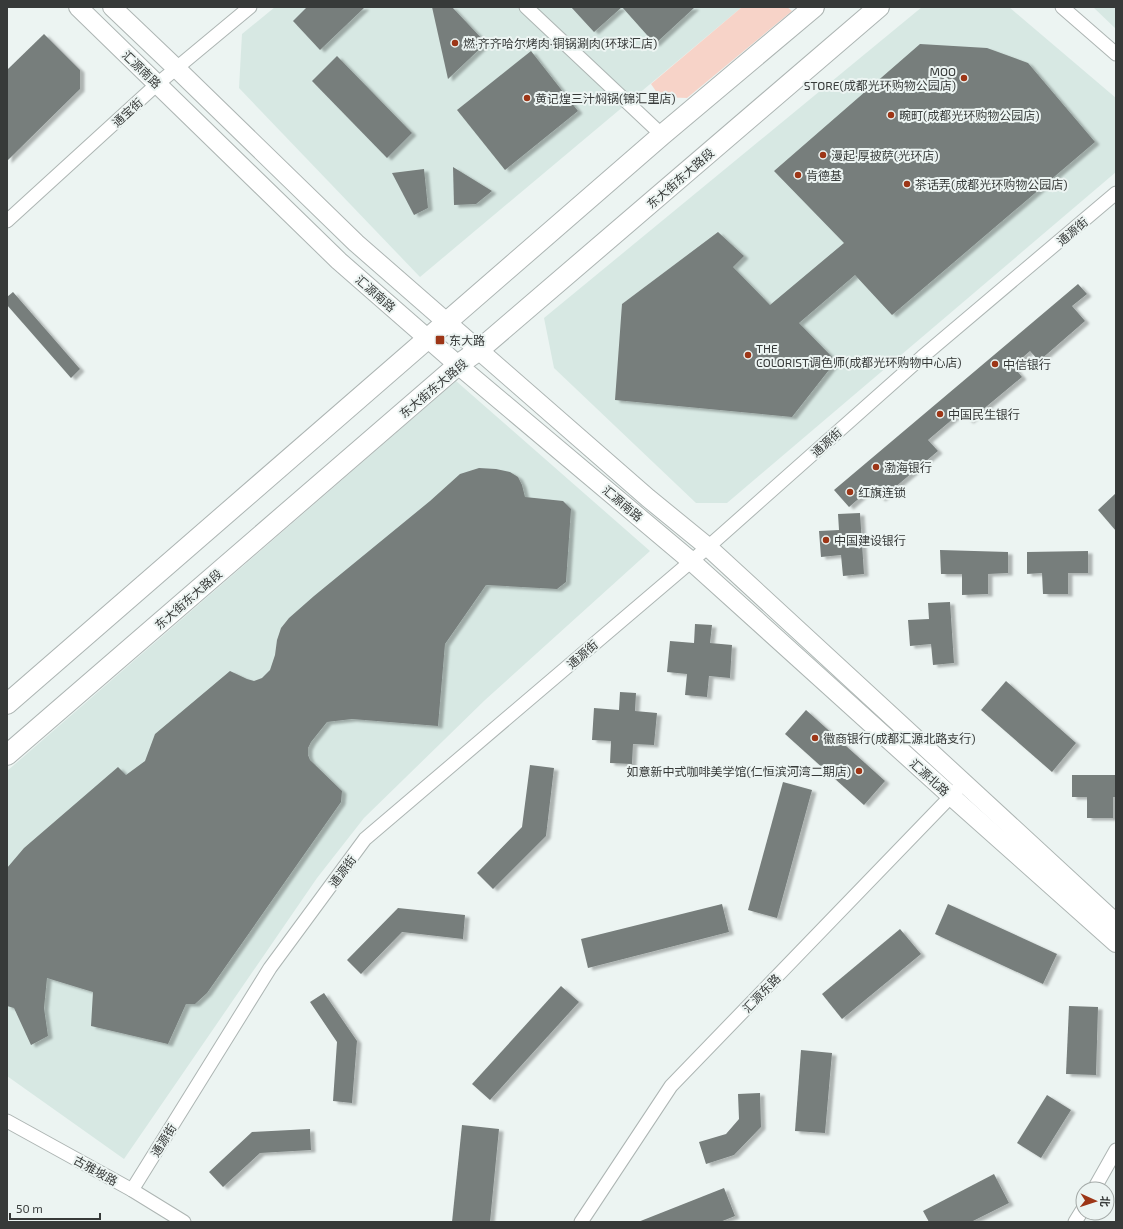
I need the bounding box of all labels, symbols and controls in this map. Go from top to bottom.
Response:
place label: 燃·齐齐哈尔烤肉·铜锅涮肉(环球汇店) [463,36,657,50]
marker: 燃·齐齐哈尔烤肉·铜锅涮肉(环球汇店) [450,38,460,48]
street label: 汇源南路 [120,47,164,91]
place label: MOO STORE(成都光环购物公园店) [804,64,956,92]
marker: MOO STORE(成都光环购物公园店) [959,73,969,83]
place label: 黄记煌三汁焖锅(锦汇里店) [535,91,676,105]
marker: 黄记煌三汁焖锅(锦汇里店) [522,93,532,103]
street label: 通宝街 [109,95,145,129]
place label: 畹町(成都光环购物公园店) [899,108,1040,122]
marker: 畹町(成都光环购物公园店) [886,110,896,120]
street label: 东大街东大路段 [644,145,716,211]
place label: 漫起·厚披萨(光环店) [831,148,938,162]
marker: 漫起·厚披萨(光环店) [818,150,828,160]
place label: 肯德基 [806,168,842,182]
marker: 肯德基 [793,170,803,180]
place label: 茶话弄(成都光环购物公园店) [915,177,1068,191]
marker: 茶话弄(成都光环购物公园店) [902,179,912,189]
street label: 通源街 [1054,214,1090,248]
street label: 汇源南路 [353,272,399,314]
place label: 东大路 [449,333,485,347]
marker: 东大路 [434,334,446,346]
place label: THE COLORIST调色师(成都光环购物中心店) [756,341,962,369]
marker: THE COLORIST调色师(成都光环购物中心店) [743,350,753,360]
street label: 东大街东大路段 [396,356,470,420]
place label: 中信银行 [1003,357,1051,371]
marker: 中信银行 [990,359,1000,369]
place label: 中国民生银行 [948,407,1020,421]
marker: 中国民生银行 [935,409,945,419]
street label: 通源街 [808,425,844,459]
place label: 渤海银行 [884,460,932,474]
marker: 渤海银行 [871,462,881,472]
street label: 汇源南路 [600,482,646,524]
place label: 红旗连锁 [858,485,906,499]
marker: 红旗连锁 [845,487,855,497]
place label: 中国建设银行 [834,533,906,547]
marker: 中国建设银行 [821,535,831,545]
street label: 东大街东大路段 [152,566,224,632]
street label: 通源街 [564,637,600,671]
place label: 徽商银行(成都汇源北路支行) [823,731,976,745]
marker: 徽商银行(成都汇源北路支行) [810,733,820,743]
street label: 汇源北路 [907,756,953,798]
place label: 如意新中式咖啡美学馆(仁恒滨河湾二期店) [626,764,851,778]
marker: 如意新中式咖啡美学馆(仁恒滨河湾二期店) [854,766,864,776]
street label: 通源街 [326,852,358,890]
street label: 汇源东路 [739,971,783,1015]
street label: 通源街 [148,1121,178,1159]
street label: 古雅坡路 [72,1152,120,1188]
north arrow [1075,1181,1115,1221]
scale bar [10,1195,100,1221]
text: 北 [1099,1196,1112,1207]
text: 50 m [16,1201,43,1215]

